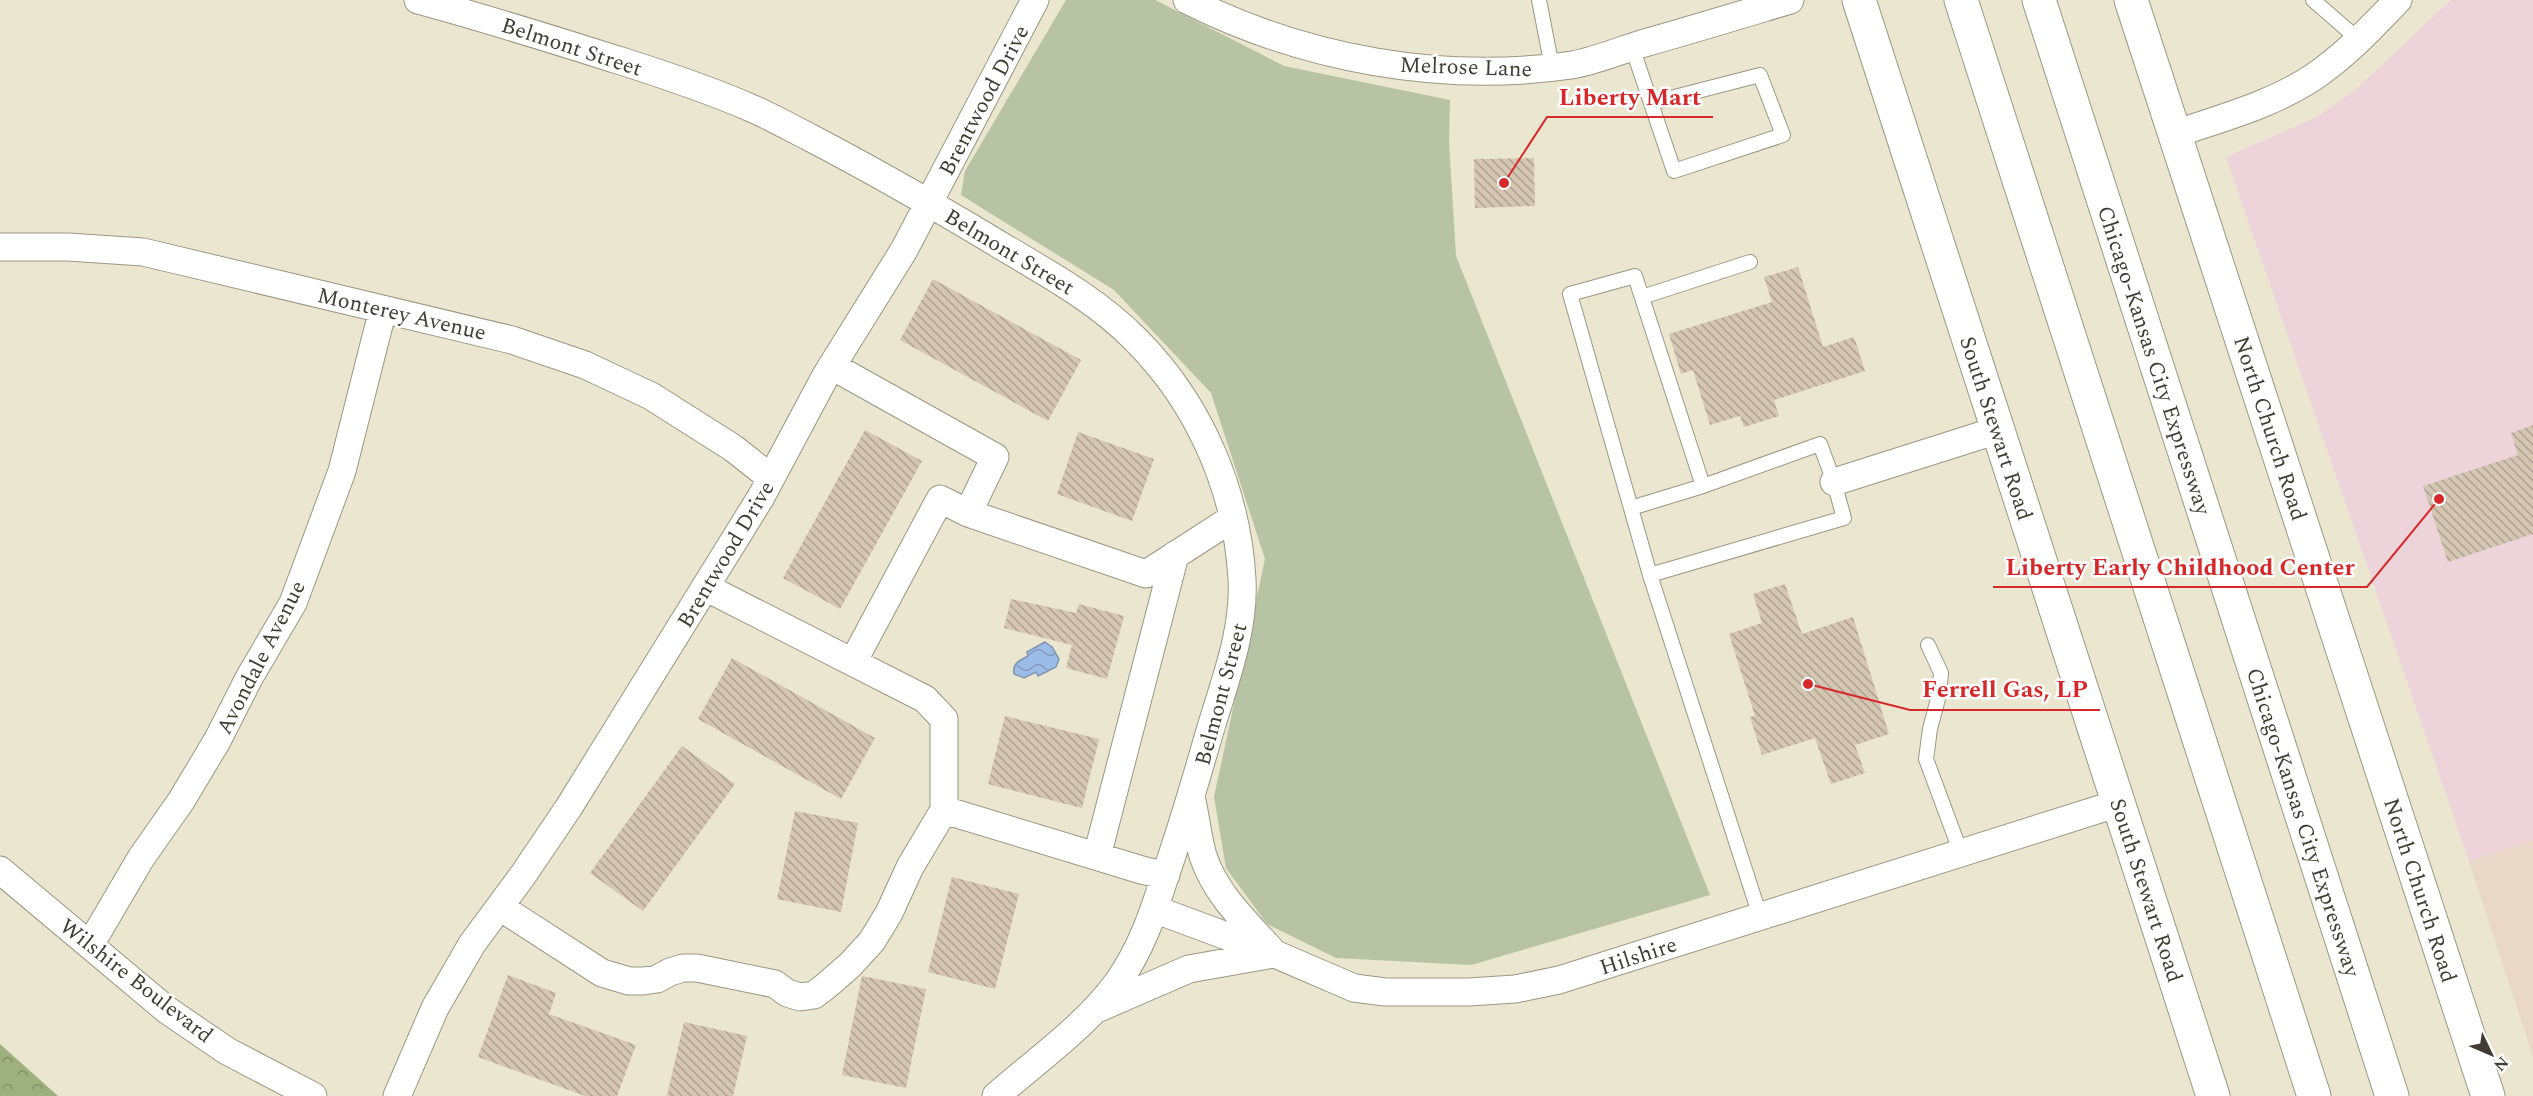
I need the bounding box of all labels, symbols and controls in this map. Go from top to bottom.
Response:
street label: Belmont Street [497,9,646,86]
street label: Brentwood Drive [931,19,1038,182]
street label: Melrose Lane [1399,49,1533,86]
callout: Liberty Mart [1547,75,1713,117]
text: Liberty Mart [1559,80,1701,116]
street label: Belmont Street [938,200,1081,304]
street label: Chicago-Kansas City Expressway [2088,202,2220,521]
street label: Monterey Avenue [314,279,489,350]
street label: South Stewart Road [1950,332,2041,525]
street label: North Church Road [2224,332,2315,525]
street label: Brentwood Drive [669,475,783,635]
callout: Liberty Early Childhood Center [1993,545,2367,587]
text: Liberty Early Childhood Center [2005,550,2355,586]
street label: Avondale Avenue [208,575,314,740]
street label: Belmont Street [1187,619,1256,769]
street label: Chicago-Kansas City Expressway [2237,664,2369,983]
callout: Ferrell Gas, LP [1910,668,2100,710]
text: Ferrell Gas, LP [1922,672,2088,708]
street label: South Stewart Road [2100,794,2191,987]
street label: North Church Road [2374,794,2465,987]
street label: Wilshire Boulevard [52,911,220,1052]
street label: Hilshire [1595,928,1681,984]
north arrow [2461,1024,2521,1084]
text: N [2488,1051,2514,1077]

